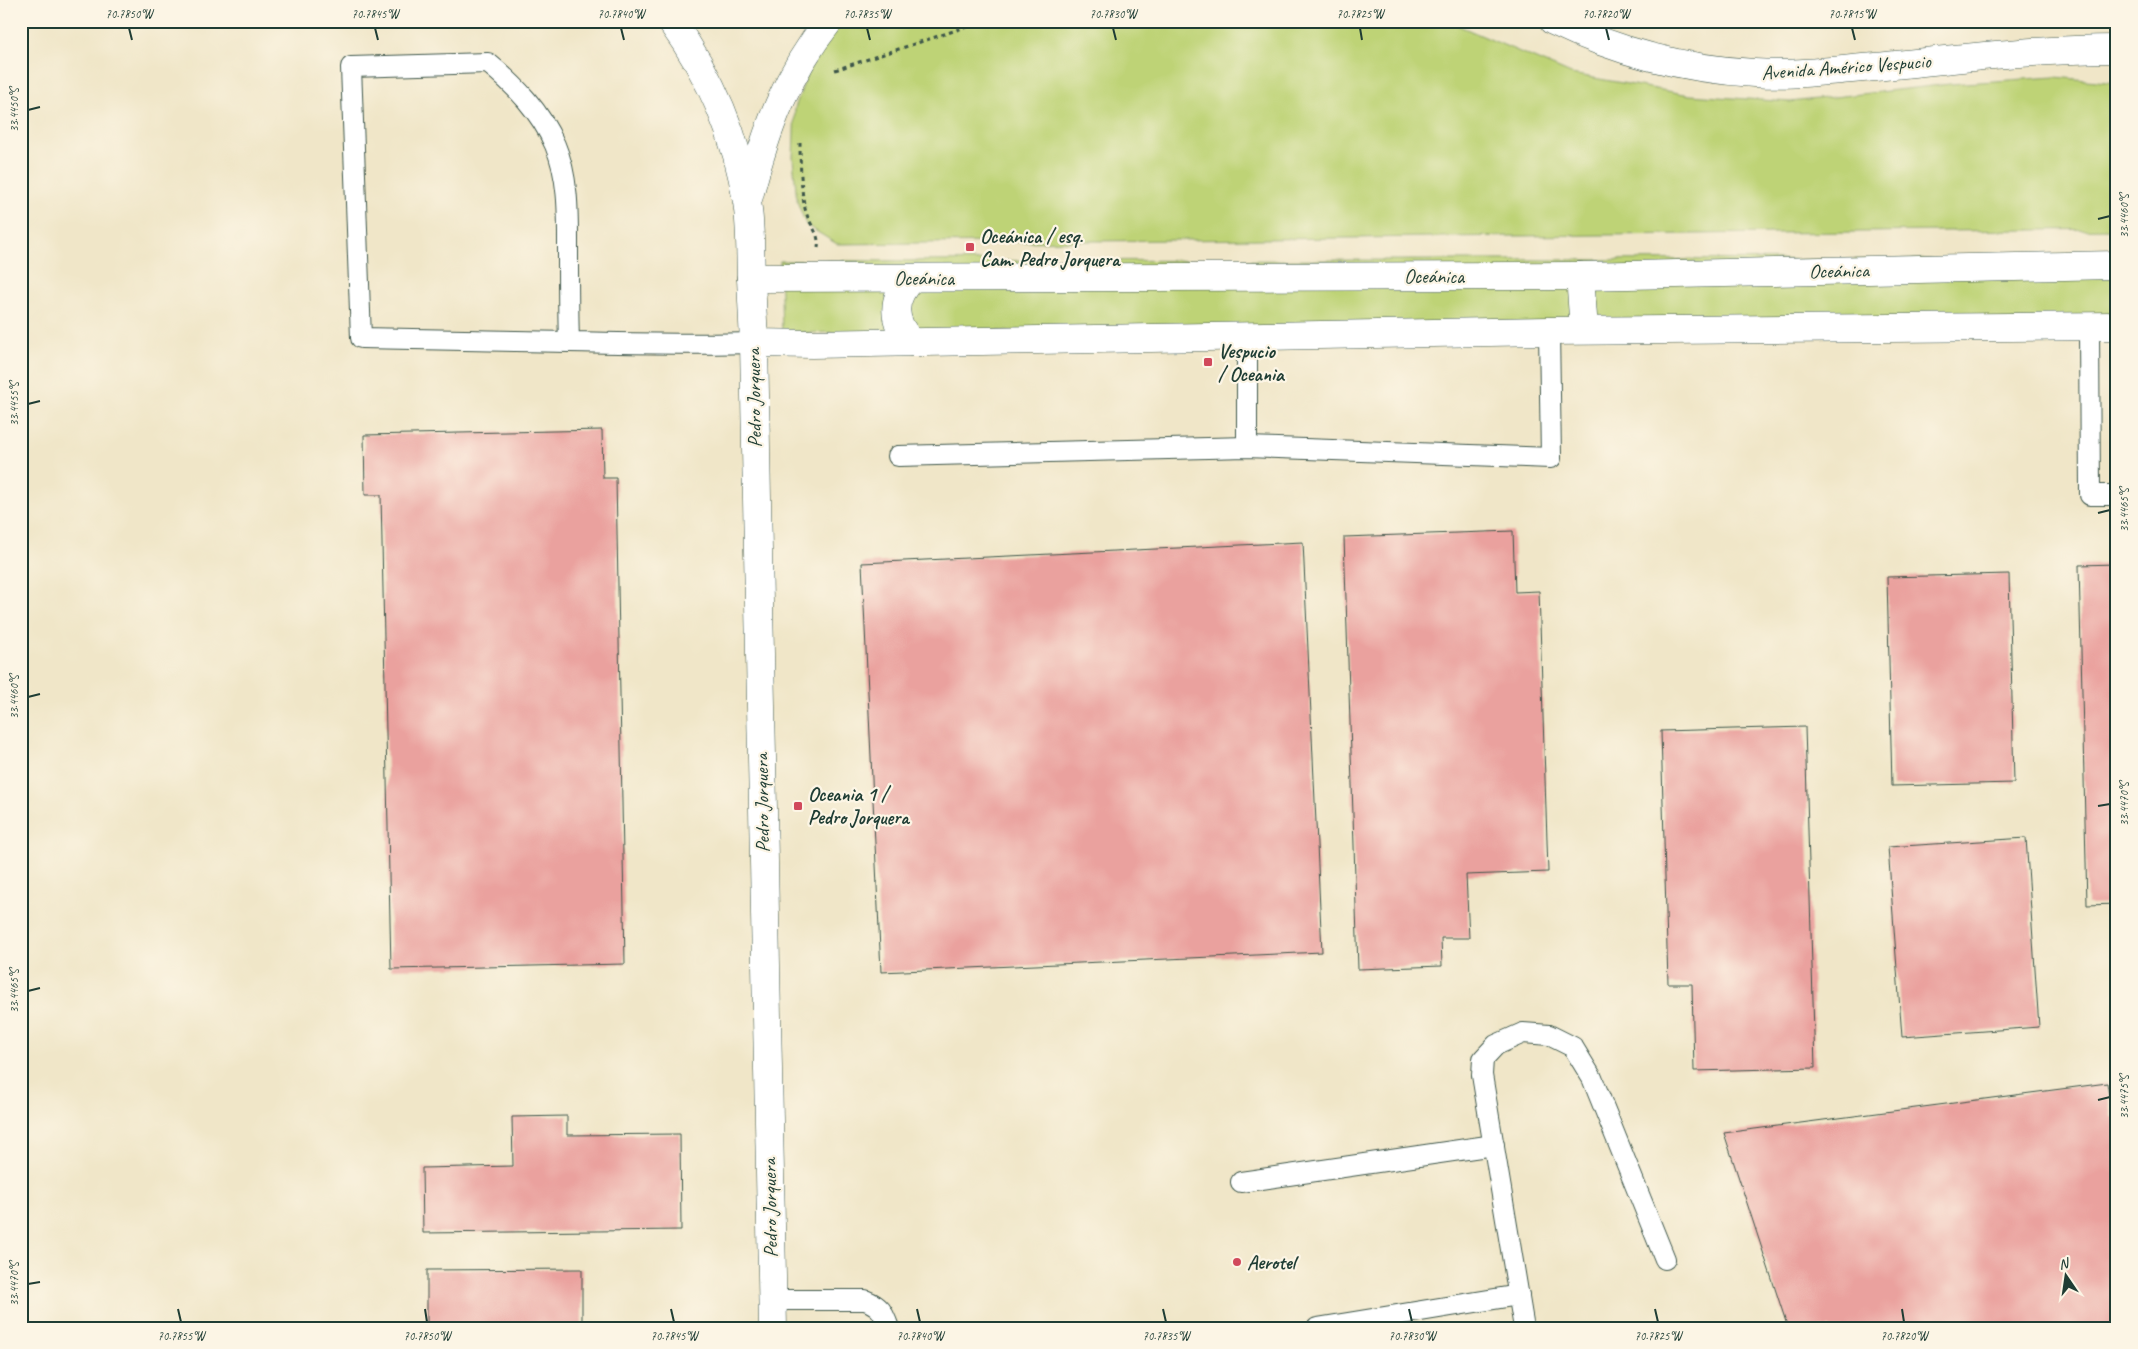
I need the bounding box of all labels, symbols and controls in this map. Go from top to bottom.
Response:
text: 70.7850°W [106,6,155,22]
text: 70.7845°W [352,6,401,22]
text: 70.7840°W [598,6,647,22]
text: 70.7835°W [844,6,893,22]
text: 70.7830°W [1090,6,1139,22]
text: 70.7825°W [1337,6,1386,22]
text: 70.7820°W [1583,6,1632,22]
text: 70.7815°W [1829,6,1878,22]
street label: Avenida Américo Vespucio [1761,49,1932,85]
text: 33.4450°S [6,86,22,132]
text: 33.4460°S [2116,192,2132,238]
place label: Oceánica / esq. Cam. Pedro Jorquera [980,224,1121,272]
marker: Oceánica / esq. Cam. Pedro Jorquera [964,241,976,253]
street label: Oceánica [1809,258,1871,284]
street label: Oceánica [1404,264,1466,289]
street label: Oceánica [894,266,956,291]
place label: Vespucio / Oceania [1218,339,1286,387]
street label: Pedro Jorquera [741,346,767,448]
marker: Vespucio / Oceania [1202,356,1214,368]
text: 33.4455°S [6,380,22,426]
text: 33.4465°S [2116,486,2132,532]
text: 33.4460°S [6,673,22,719]
street label: Pedro Jorquera [749,751,775,853]
text: 33.4470°S [2116,780,2132,826]
place label: Oceania 1 / Pedro Jorquera [808,782,910,830]
marker: Oceania 1 / Pedro Jorquera [792,800,804,812]
text: 33.4465°S [6,967,22,1013]
text: 33.4475°S [2116,1073,2132,1119]
street label: Pedro Jorquera [757,1156,783,1258]
place label: Aerotel [1247,1250,1299,1275]
north arrow [2040,1252,2090,1302]
text: N [2057,1254,2072,1273]
marker: Aerotel [1231,1256,1243,1268]
text: 33.4470°S [6,1260,22,1306]
text: 70.7855°W [158,1328,207,1344]
text: 70.7850°W [404,1328,453,1344]
text: 70.7845°W [651,1328,700,1344]
text: 70.7840°W [897,1328,946,1344]
text: 70.7835°W [1143,1328,1192,1344]
text: 70.7830°W [1389,1328,1438,1344]
text: 70.7825°W [1635,1328,1684,1344]
text: 70.7820°W [1881,1328,1930,1344]

